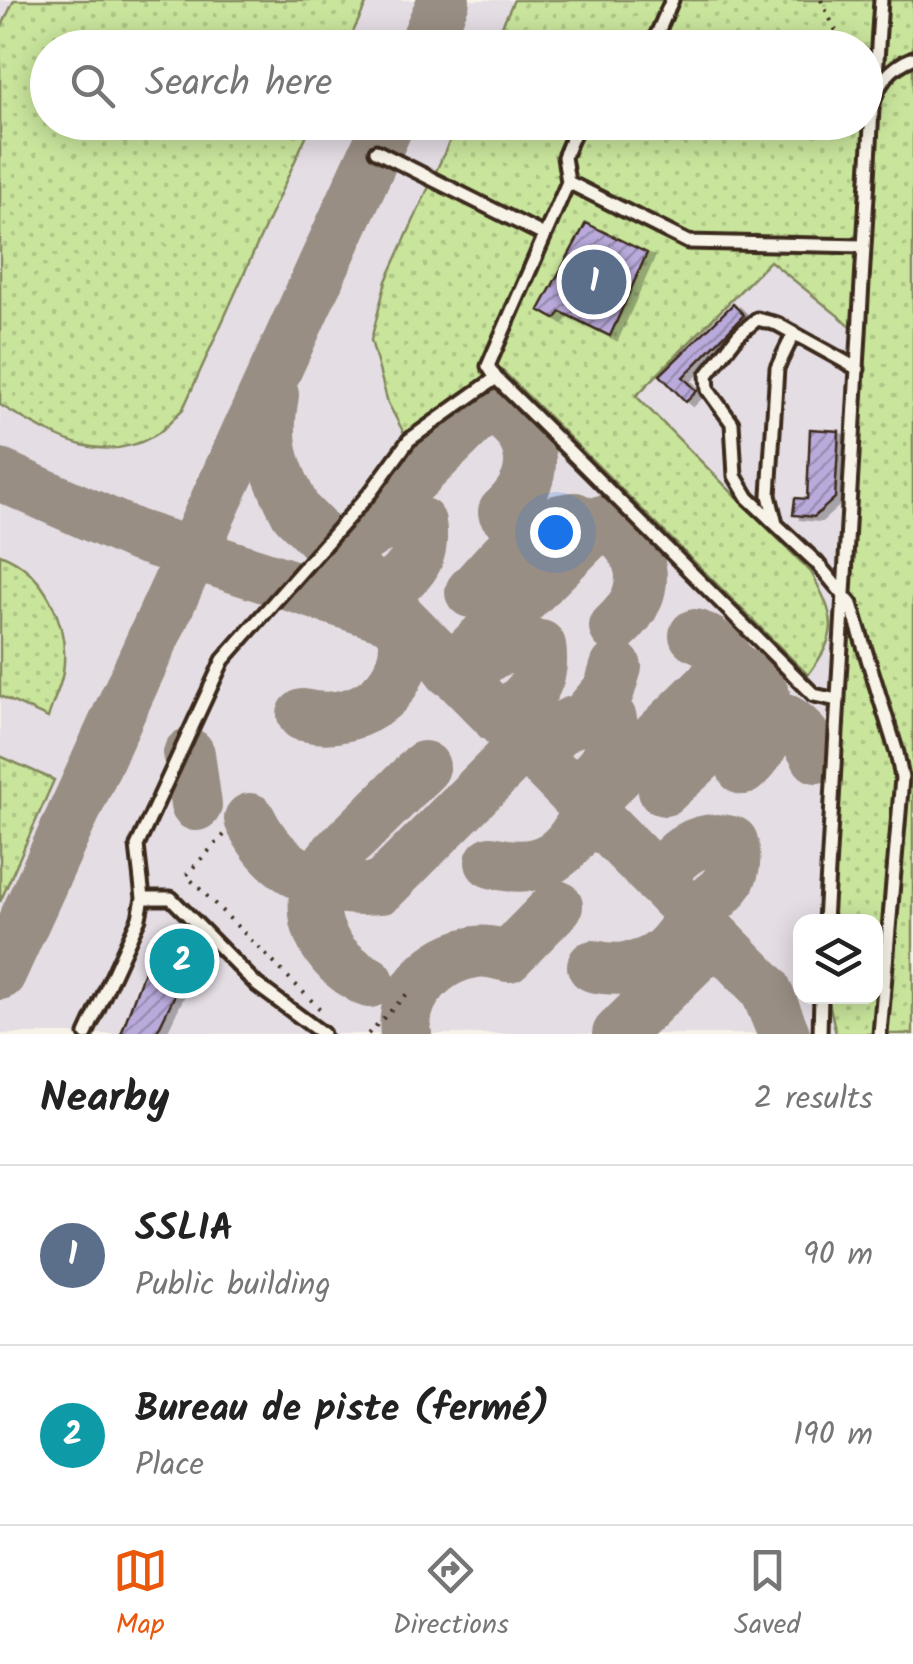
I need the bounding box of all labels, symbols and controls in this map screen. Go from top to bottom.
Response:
search box [30,30,883,140]
text: Search here [145,55,332,115]
icon: search [65,58,120,113]
pin: 1 [562,244,626,320]
your location [530,507,581,558]
map controls [793,914,883,1004]
button: layers [793,914,883,1004]
pin: 2 [150,924,214,998]
text: Nearby [40,1066,169,1133]
text: 2 results [754,1074,873,1125]
text: SSLIA [135,1200,233,1260]
text: 1 [68,1230,77,1281]
text: 90 m [803,1230,873,1281]
text: Public building [135,1260,331,1311]
text: Bureau de piste (fermé) [135,1380,550,1440]
text: 2 [63,1410,82,1461]
text: 190 m [793,1410,873,1461]
text: Place [135,1440,204,1491]
tab: Map [113,1543,168,1648]
tab: Directions [393,1543,509,1648]
tab: Saved [734,1543,800,1648]

